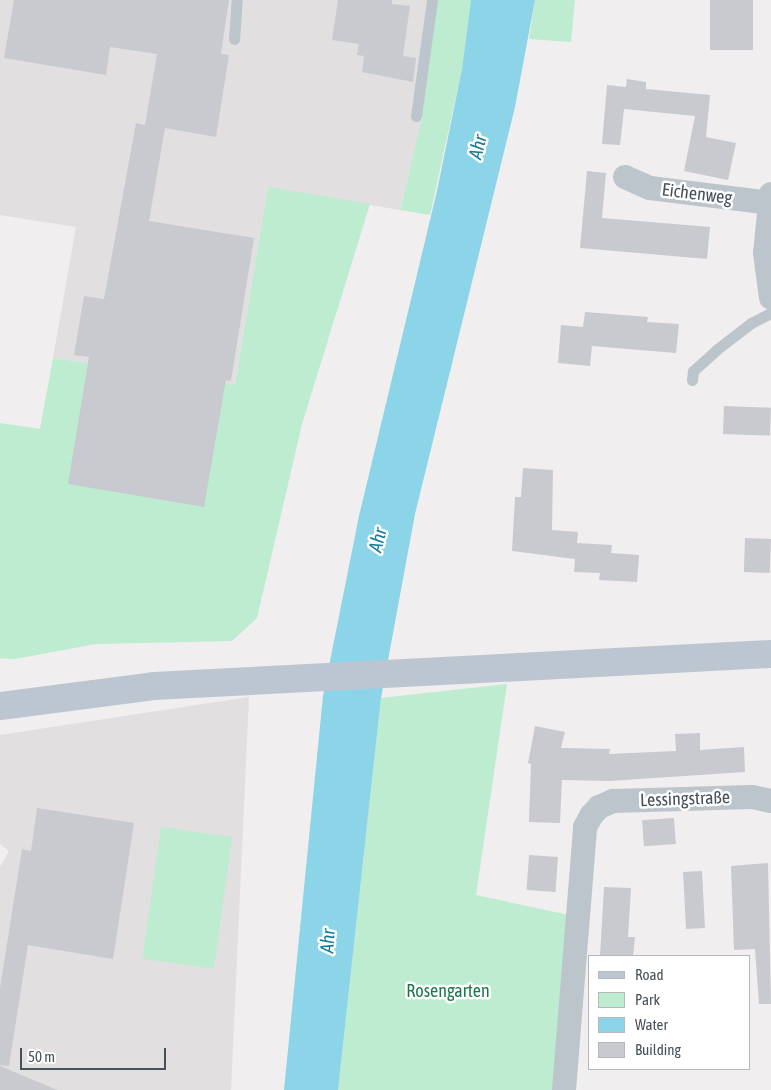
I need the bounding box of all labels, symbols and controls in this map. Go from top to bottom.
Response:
water label: Ahr [464,133,492,161]
street label: Eichenweg [661,179,733,209]
water label: Ahr [364,526,392,554]
street label: Lessingstraße [640,787,730,811]
water label: Ahr [316,928,340,954]
legend [588,955,751,1070]
text: Road [635,966,664,983]
park label: Rosengarten [406,980,490,1002]
text: Park [635,991,660,1008]
text: Water [635,1016,668,1033]
scale bar [22,1038,169,1070]
text: Building [635,1041,681,1058]
text: 50 m [28,1048,55,1065]

